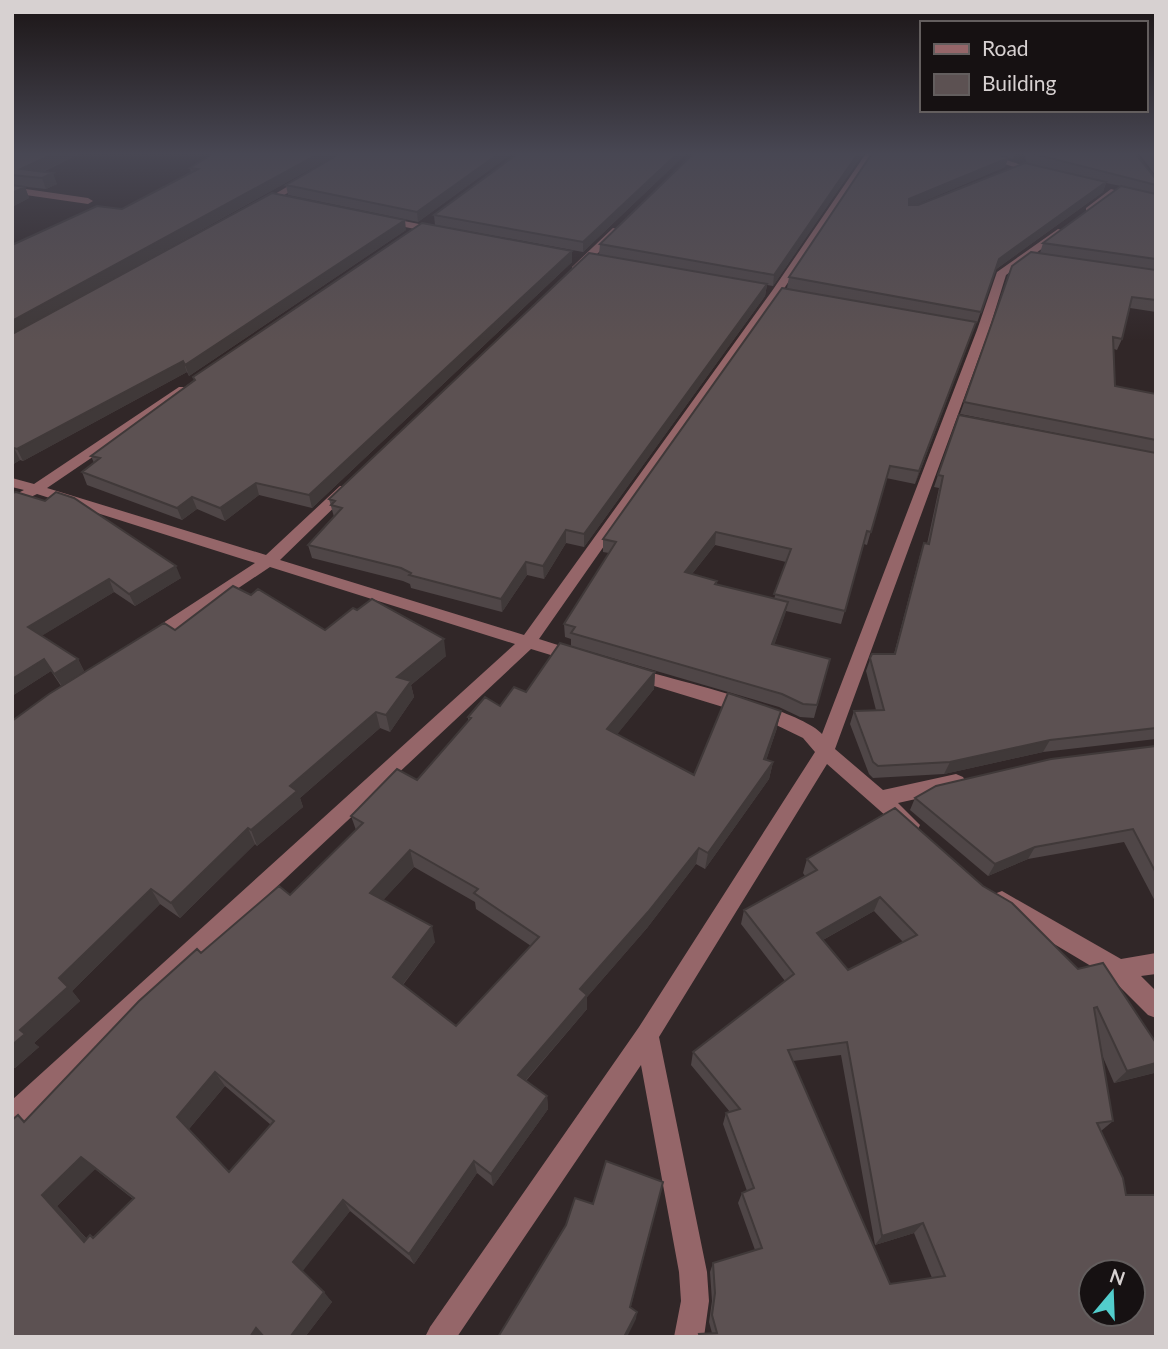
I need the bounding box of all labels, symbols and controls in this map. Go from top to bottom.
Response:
legend [920,21,1147,112]
text: Road [982,35,1029,60]
text: Building [982,70,1057,95]
north arrow [1077,1258,1147,1328]
text: N [1107,1263,1128,1290]

